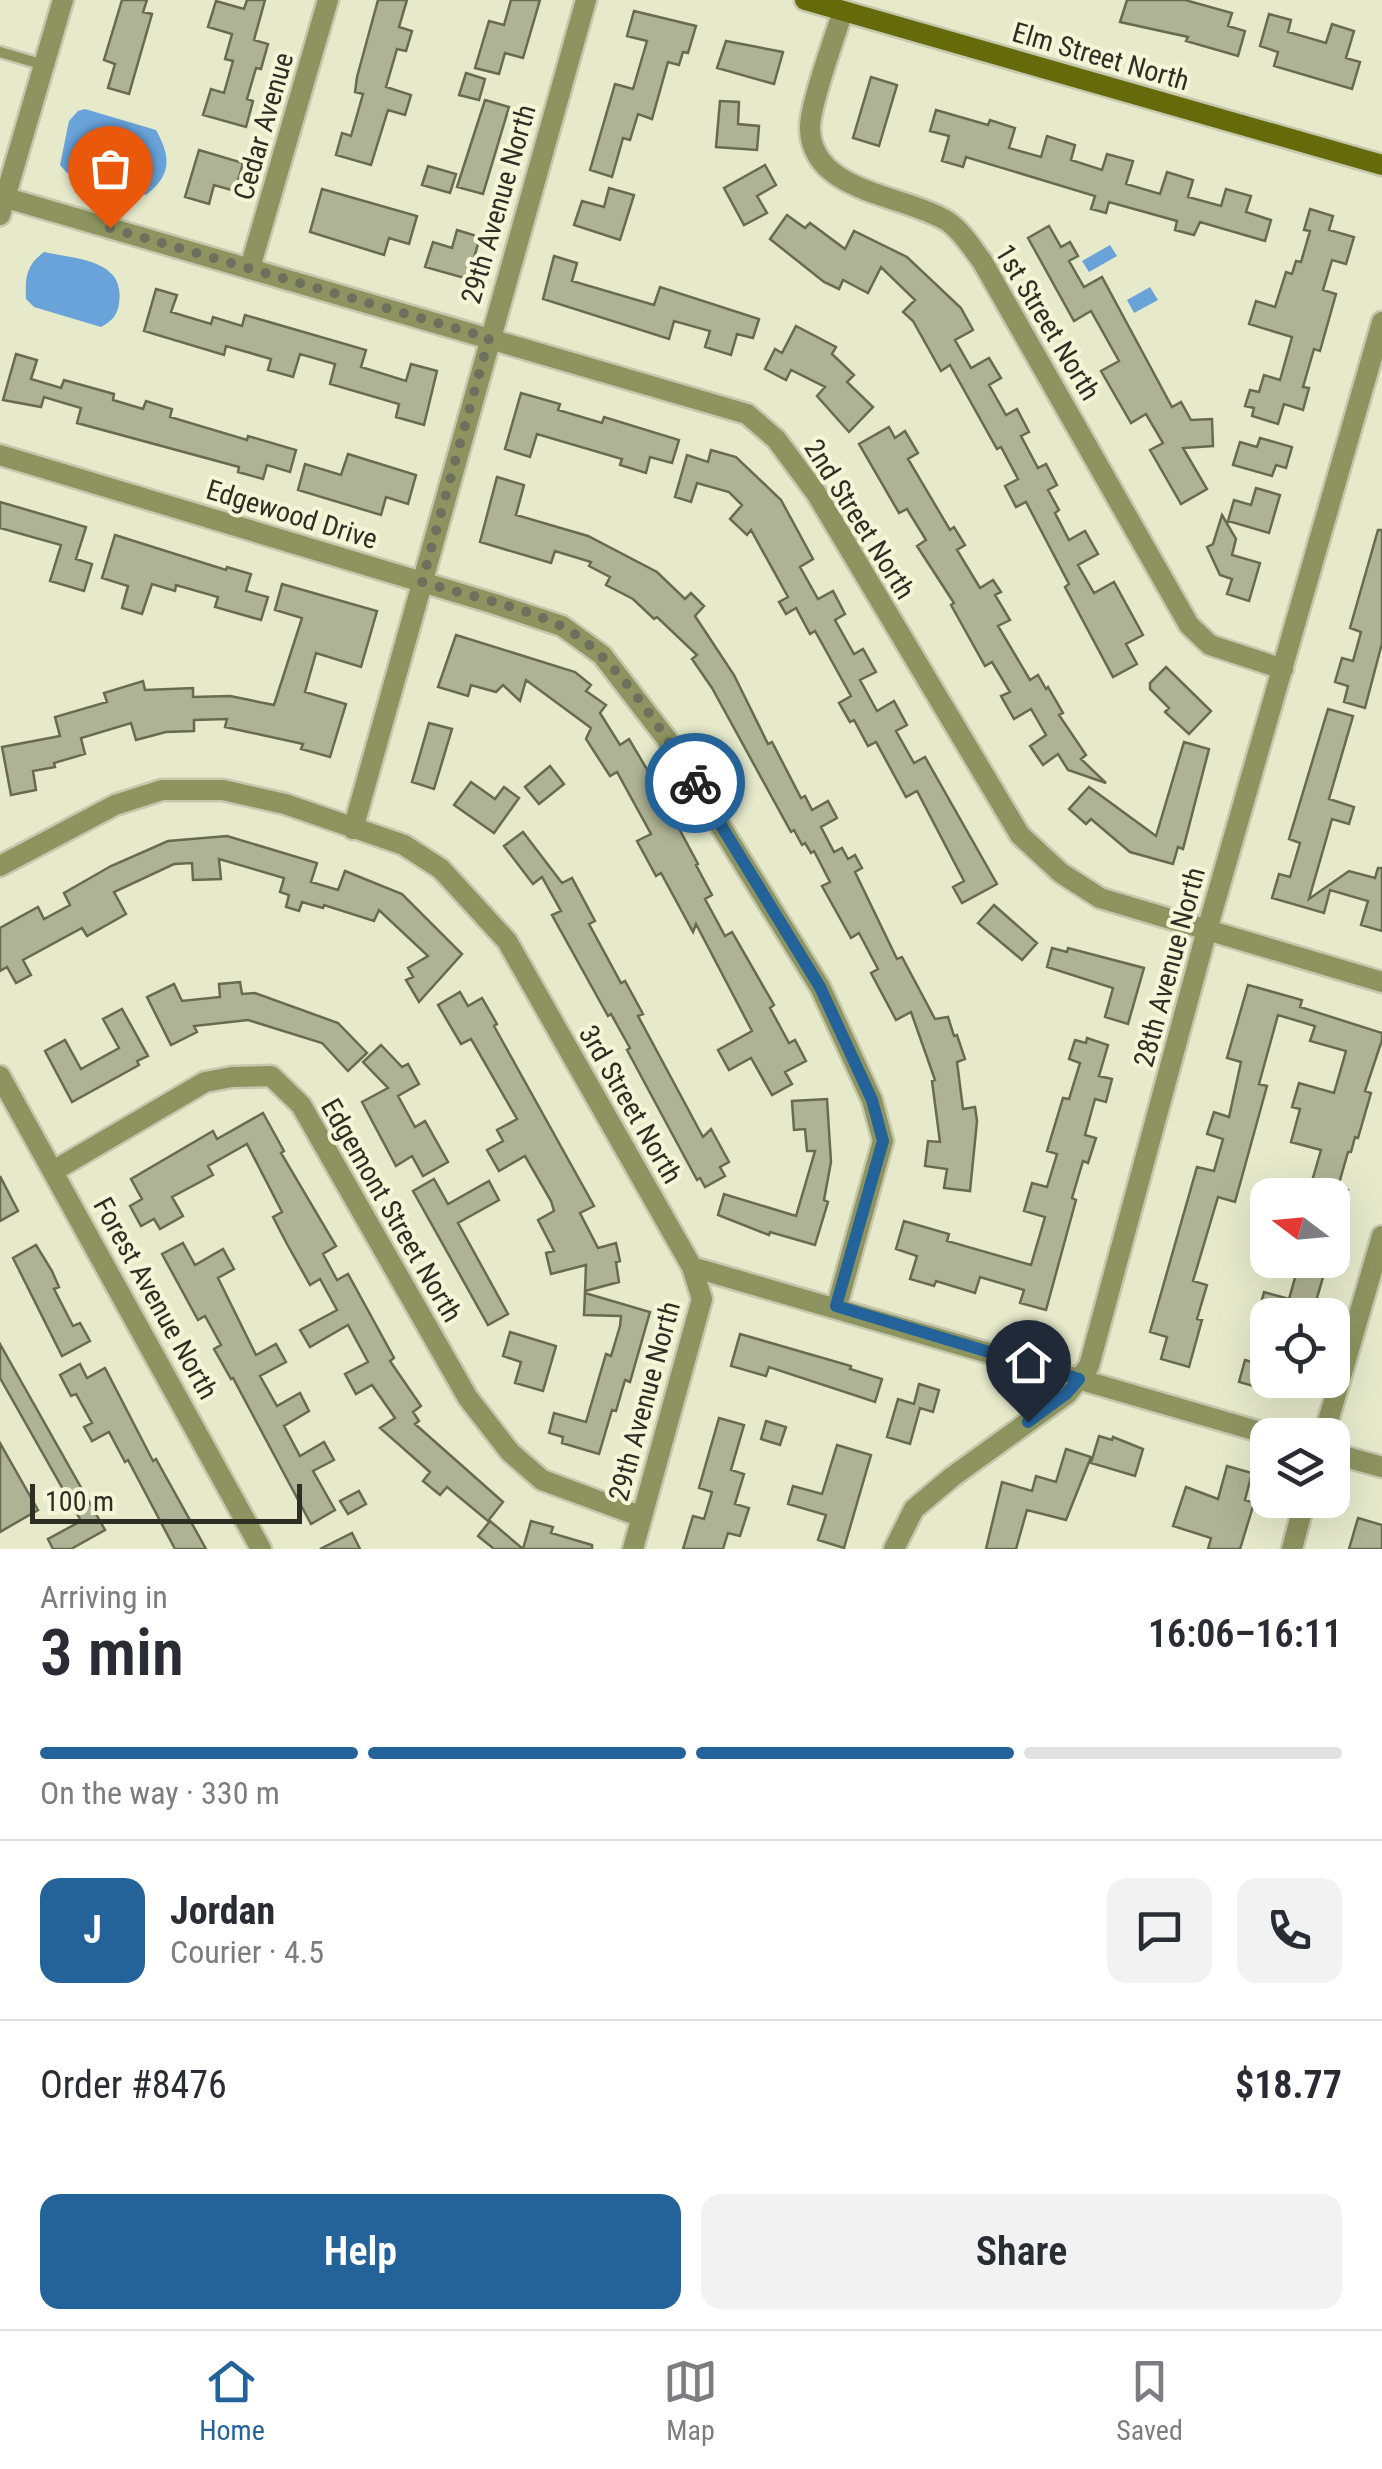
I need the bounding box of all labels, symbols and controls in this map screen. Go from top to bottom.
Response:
street label: Elm Street North [1009,15,1193,97]
street label: Cedar Avenue [227,49,300,204]
street label: 29th Avenue North [454,101,543,307]
pin [68,126,153,229]
icon: bag [83,141,138,196]
street label: 1st Street North [988,238,1107,406]
street label: 2nd Street North [797,433,922,605]
street label: Edgewood Drive [202,473,381,556]
courier [645,733,745,833]
icon: bike [668,756,723,811]
street label: 28th Avenue North [1127,864,1212,1071]
street label: 3rd Street North [572,1019,689,1189]
street label: Edgemont Street North [314,1093,469,1328]
north arrow [1250,1178,1350,1278]
map controls [1250,1178,1350,1518]
street label: Forest Avenue North [86,1192,225,1405]
street label: 29th Avenue North [602,1298,687,1505]
button: locate [1250,1298,1350,1398]
pin [986,1320,1071,1423]
icon: home [1001,1335,1056,1390]
button: layers [1250,1418,1350,1518]
scale bar [30,1479,302,1524]
text: 100 m [45,1485,114,1518]
text: Arriving in [40,1578,168,1616]
text: 16:06–16:11 [1148,1612,1342,1656]
text: 3 min [40,1615,184,1691]
text: On the way · 330 m [40,1774,280,1812]
button: chat [1107,1878,1212,1983]
button: phone [1237,1878,1342,1983]
text: Jordan [170,1889,275,1933]
text: J [83,1908,102,1952]
text: Courier · 4.5 [170,1933,324,1971]
text: Order #8476 [40,2063,227,2107]
text: $18.77 [1235,2063,1342,2107]
button: Help [40,2194,681,2309]
button: Share [701,2194,1342,2309]
tab: Home [199,2354,265,2447]
tab: Map [663,2354,718,2447]
tab: Saved [1116,2354,1183,2447]

